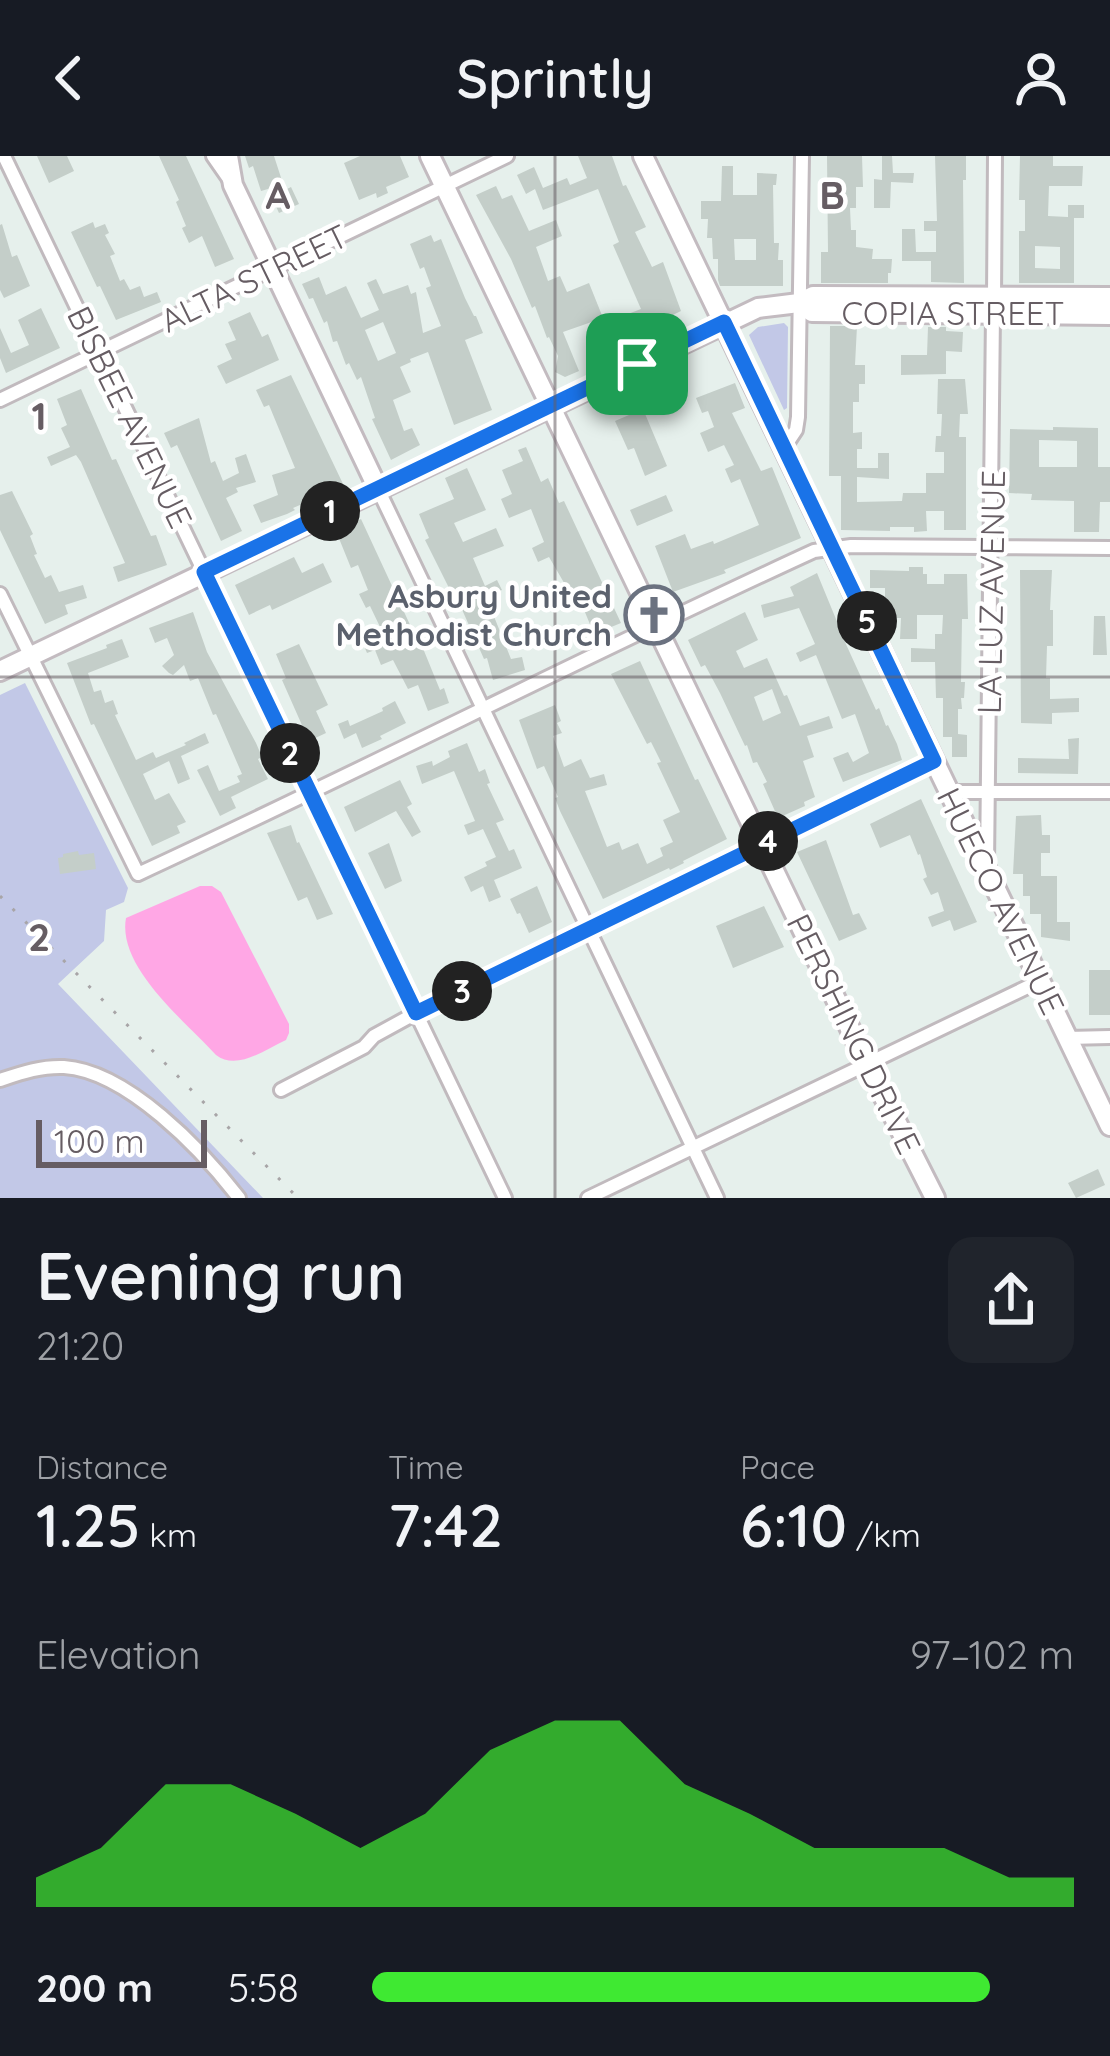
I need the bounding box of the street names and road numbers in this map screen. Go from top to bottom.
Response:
street label: ALTA STREET [153,214,354,341]
street label: COPIA STREET [841,292,1065,333]
street label: BISBEE AVENUE [59,299,202,534]
street label: LA LUZ AVENUE [968,470,1013,714]
street label: HUECO AVENUE [929,781,1074,1021]
street label: PERSHING DRIVE [779,907,930,1160]

